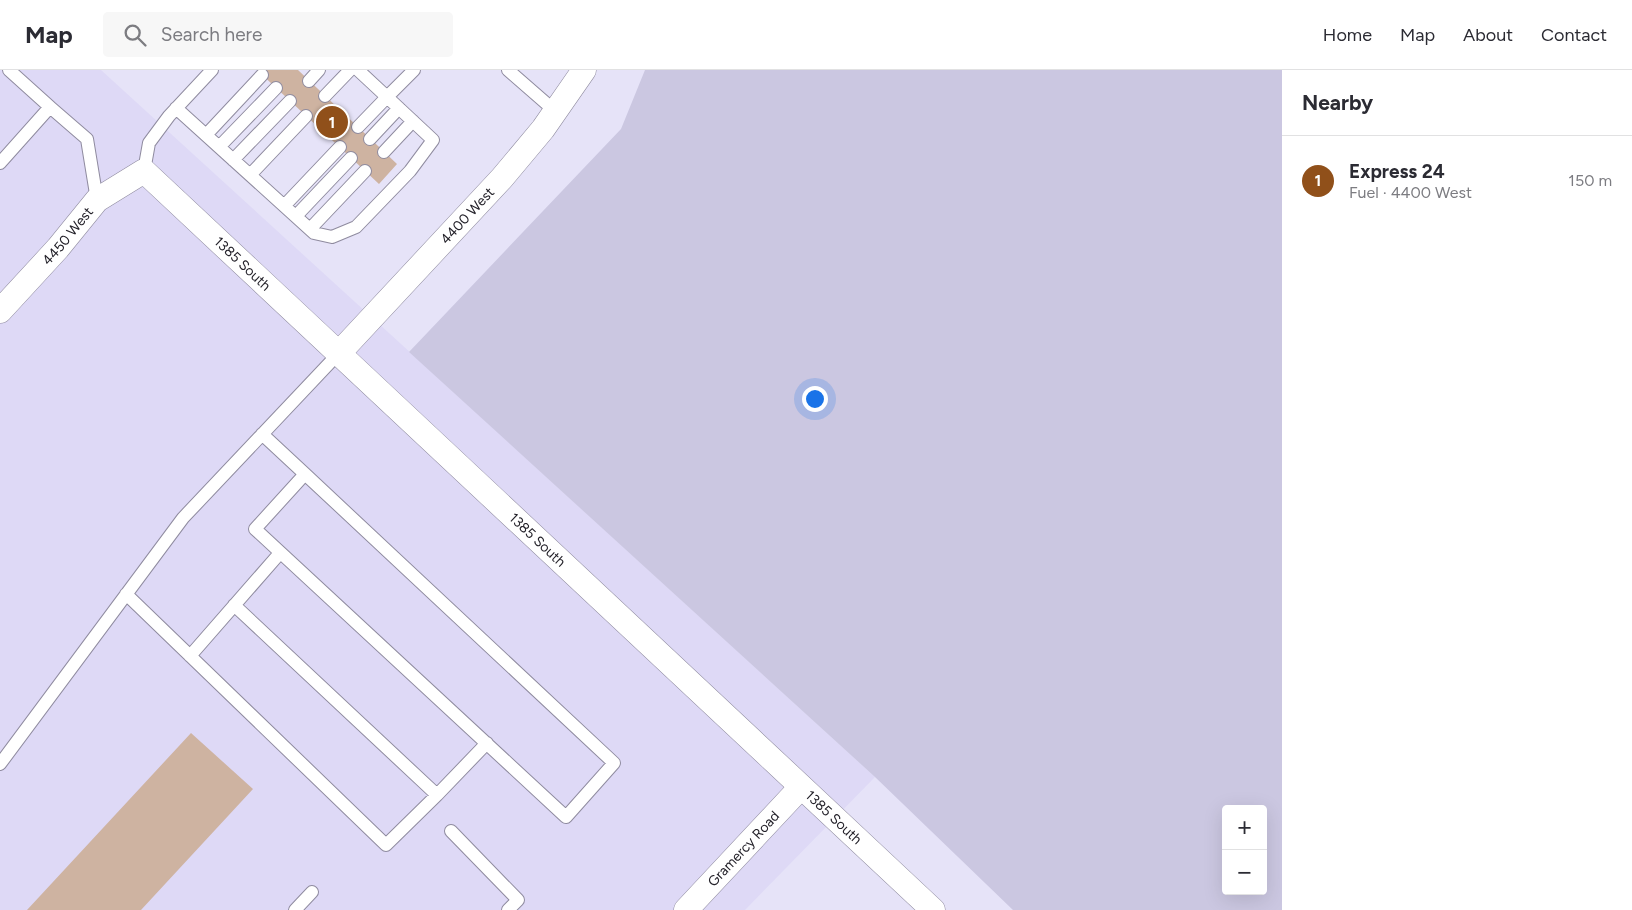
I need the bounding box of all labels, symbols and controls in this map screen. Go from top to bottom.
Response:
search box [103,12,453,57]
text: Map [25,20,73,49]
icon: search [121,21,149,49]
text: Search here [161,23,262,46]
text: Home [1323,24,1372,46]
text: Map [1400,24,1435,46]
text: About [1463,24,1513,46]
text: Contact [1541,24,1607,46]
text: Nearby [1302,90,1373,115]
pin: 1 [316,103,348,141]
text: Express 24 [1349,160,1445,183]
text: 1 [1315,171,1321,190]
text: 150 m [1568,171,1612,190]
text: Fuel · 4400 West [1349,183,1472,202]
street label: 4400 West [437,184,498,247]
street label: 4450 West [38,203,96,268]
street label: 1385 South [211,233,275,294]
your location [802,386,828,412]
street label: 1385 South [506,509,570,570]
street label: 1385 South [802,787,866,848]
map controls [1222,805,1267,895]
button: + [1222,805,1267,850]
street label: Gramercy Road [704,807,783,890]
button: − [1222,850,1267,895]

